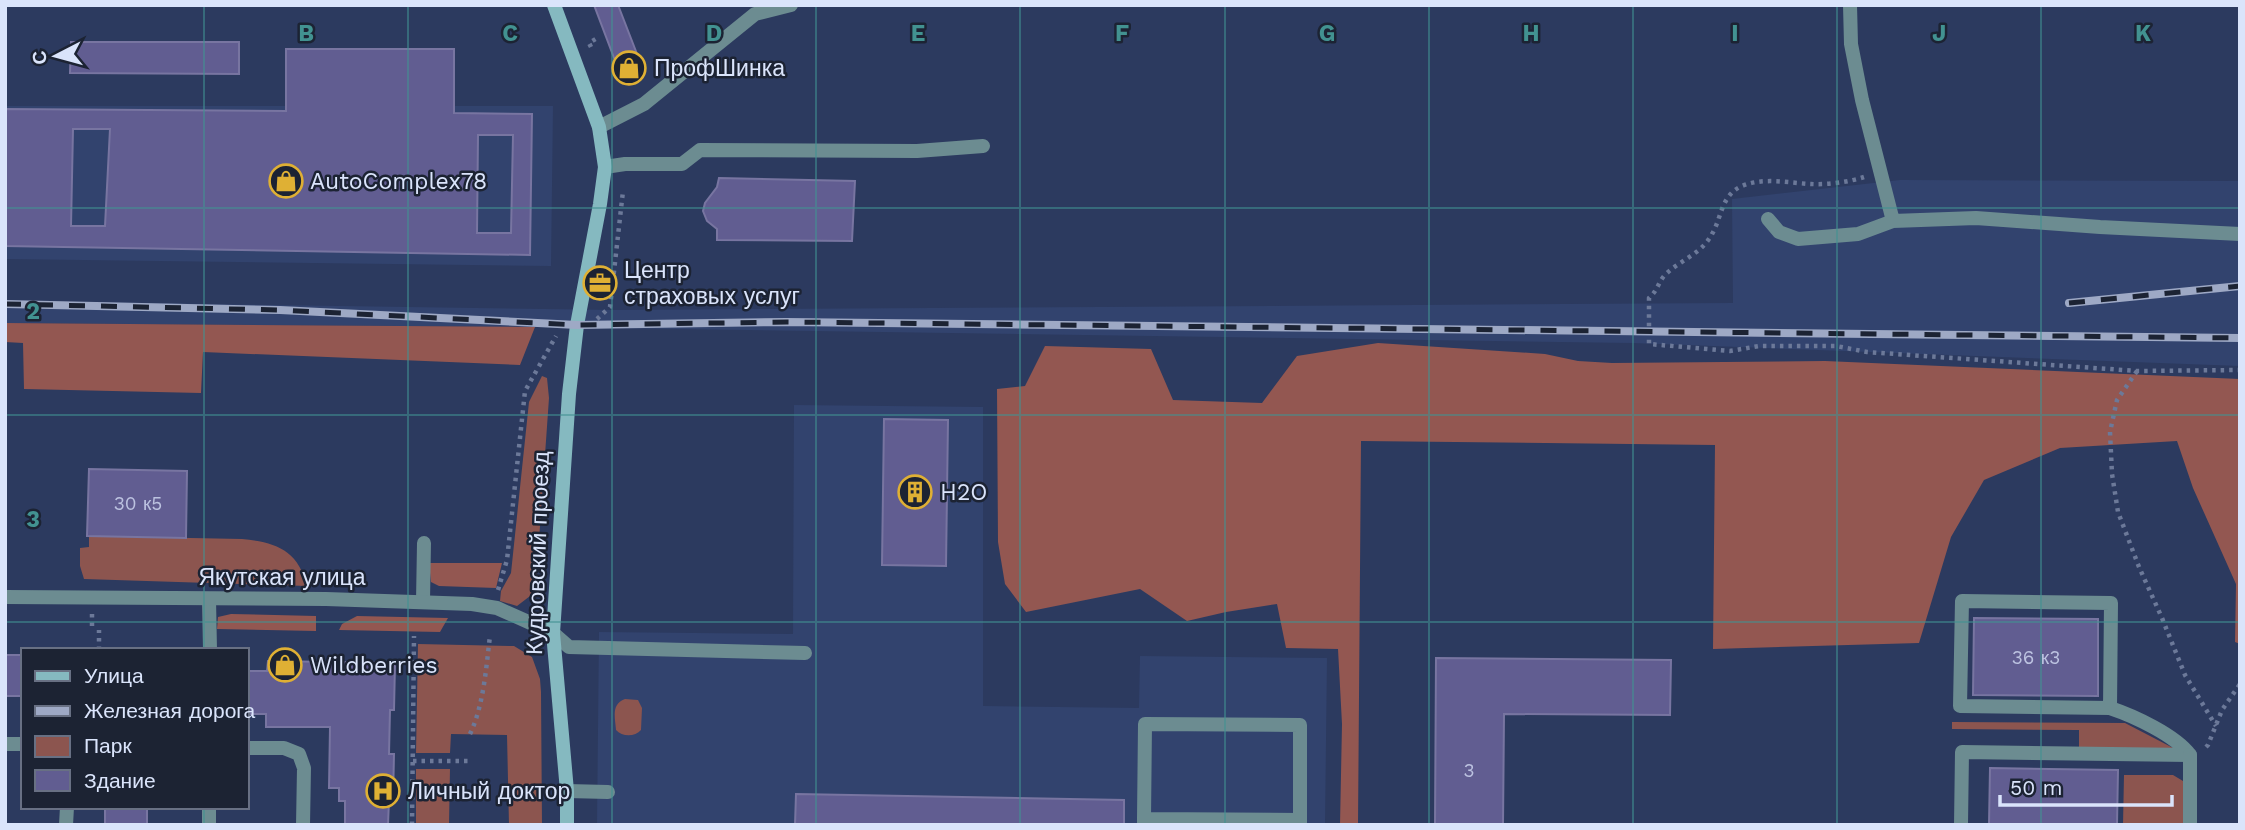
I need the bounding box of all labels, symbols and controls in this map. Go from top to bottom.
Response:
text: B [298,20,314,47]
text: C [502,20,518,47]
text: D [706,20,722,47]
text: E [911,20,925,47]
text: F [1115,20,1129,47]
text: G [1319,20,1335,47]
text: H [1522,20,1540,47]
text: I [1731,20,1739,47]
text: J [1932,20,1946,47]
text: K [2135,20,2151,47]
north arrow [21,21,91,91]
text: С [27,49,52,66]
shop icon: ПрофШинка [610,49,648,87]
place label: ПрофШинка [654,55,785,82]
shop icon: AutoComplex78 [267,162,305,200]
place label: AutoComplex78 [310,168,487,195]
place label: Центр страховых услуг [624,257,800,310]
office icon: Центр страховых услуг [581,264,619,302]
text: 2 [26,298,40,325]
street label: Кудровский проезд [521,450,555,655]
building icon: H2O [896,473,934,511]
place label: H2O [940,479,988,506]
house number: 30 к5 [114,492,162,515]
text: 3 [26,506,40,533]
street label: Якутская улица [198,564,366,591]
shop icon: Wildberries [266,646,304,684]
house number: 36 к3 [2012,646,2060,669]
legend [21,648,248,809]
place label: Wildberries [310,652,438,679]
text: Улица [84,663,144,688]
text: Железная дорога [84,698,256,723]
text: Парк [84,733,132,758]
house number: 3 [1463,759,1475,782]
scale bar [2000,764,2172,808]
text: Здание [84,768,156,793]
hospital icon: Личный доктор [364,772,402,810]
text: 50 m [2010,775,2062,800]
place label: Личный доктор [408,778,570,805]

